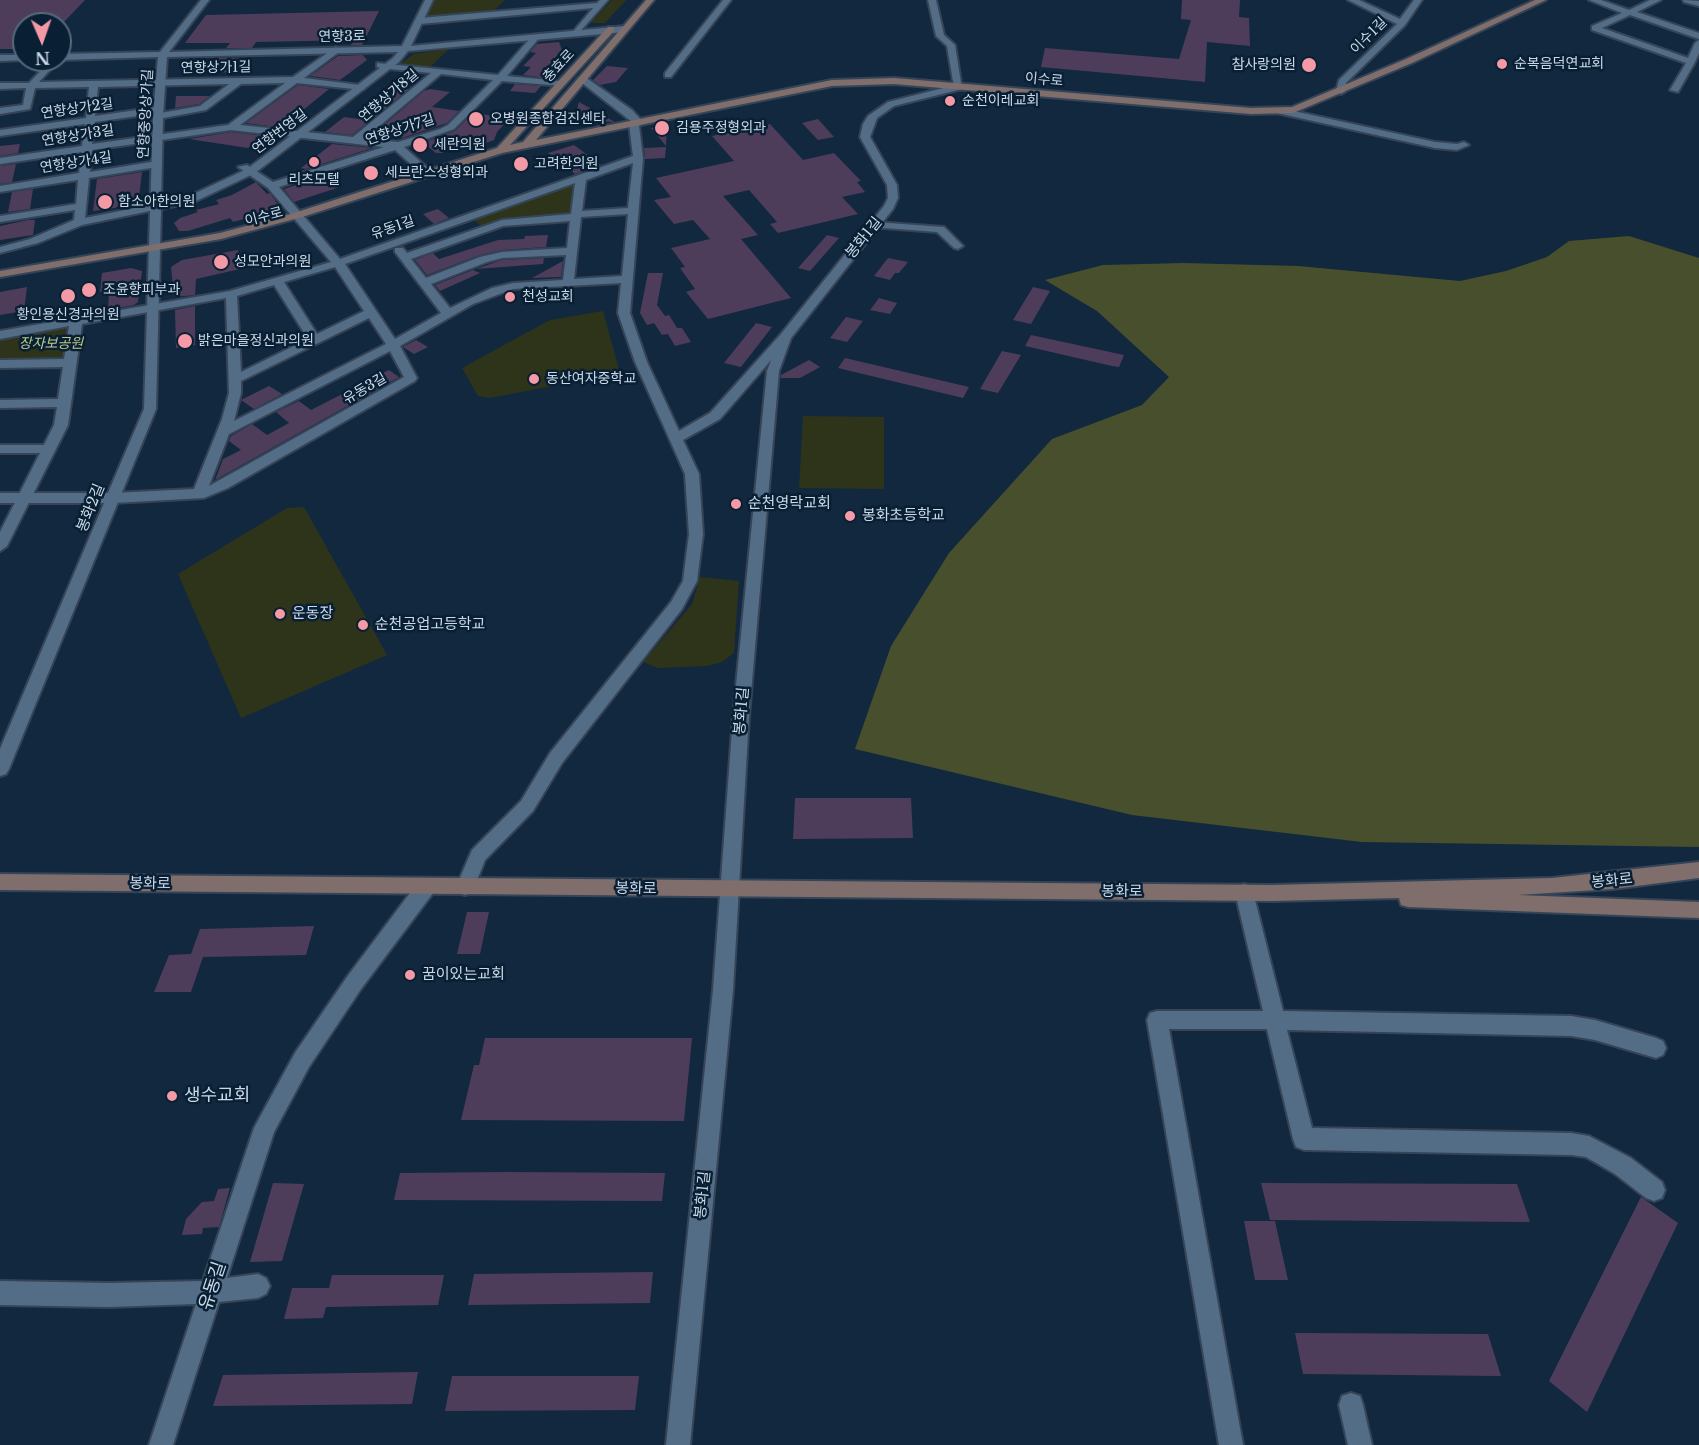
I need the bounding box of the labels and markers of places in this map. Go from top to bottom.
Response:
marker: 참사랑의원 [1300,56,1318,74]
place label: 순복음덕연교회 [1514,56,1604,72]
place label: 참사랑의원 [1232,57,1296,73]
marker: 순복음덕연교회 [1495,57,1509,71]
place label: 순천이레교회 [962,93,1039,109]
marker: 순천이레교회 [943,94,957,108]
marker: 오병원종합검진센타 [467,110,485,128]
place label: 오병원종합검진센타 [490,111,606,127]
marker: 김용주정형외과 [653,119,671,137]
place label: 김용주정형외과 [676,120,766,136]
marker: 세란의원 [411,136,429,154]
place label: 세란의원 [434,137,486,153]
marker: 리츠모텔 [307,155,321,169]
marker: 고려한의원 [512,155,530,173]
place label: 고려한의원 [534,156,598,172]
marker: 세브란스성형외과 [362,164,380,182]
place label: 세브란스성형외과 [385,165,488,181]
place label: 리츠모텔 [288,172,340,188]
marker: 함소아한의원 [96,193,114,211]
place label: 함소아한의원 [118,194,195,210]
marker: 성모안과의원 [212,253,230,271]
place label: 성모안과의원 [234,254,311,270]
marker: 조윤향피부과 [80,281,98,299]
place label: 조윤향피부과 [103,282,180,298]
marker: 황인용신경과의원 [59,287,77,305]
place label: 천성교회 [522,289,574,305]
marker: 천성교회 [503,290,517,304]
place label: 황인용신경과의원 [16,307,120,323]
marker: 밝은마을정신과의원 [176,332,194,350]
place label: 밝은마을정신과의원 [198,333,314,349]
place label: 동산여자중학교 [546,371,636,387]
marker: 동산여자중학교 [527,372,541,386]
place label: 순천영락교회 [748,495,831,513]
marker: 순천영락교회 [729,497,743,511]
place label: 봉화초등학교 [862,507,945,525]
marker: 봉화초등학교 [843,509,857,523]
place label: 운동장 [292,605,333,623]
marker: 운동장 [273,607,287,621]
place label: 순천공업고등학교 [375,616,485,634]
marker: 순천공업고등학교 [356,618,370,632]
place label: 꿈이있는교회 [422,966,505,984]
marker: 꿈이있는교회 [403,968,417,982]
place label: 생수교회 [184,1085,250,1107]
marker: 생수교회 [165,1089,179,1103]

